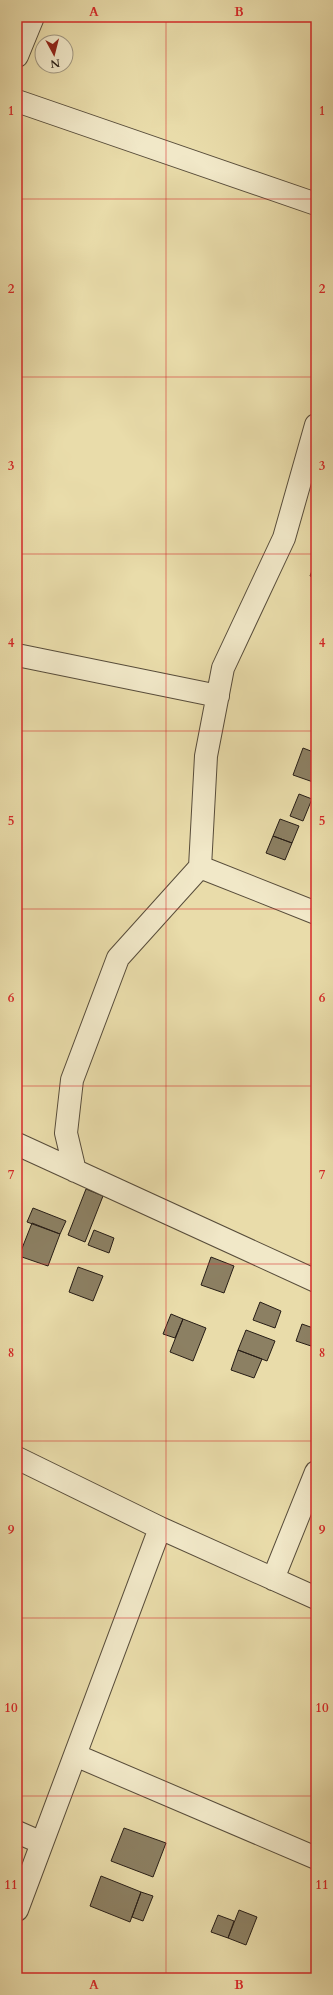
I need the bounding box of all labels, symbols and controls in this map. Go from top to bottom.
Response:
text: A [89,3,99,21]
text: B [234,3,244,21]
north arrow [34,34,74,74]
text: N [49,55,61,72]
text: 1 [8,102,14,120]
text: 1 [319,102,325,120]
text: 2 [8,280,15,298]
text: 2 [319,280,326,298]
text: 3 [8,457,15,475]
text: 3 [319,457,326,475]
text: 4 [8,634,15,652]
text: 4 [319,634,326,652]
text: 5 [8,812,14,830]
text: 5 [319,812,325,830]
text: 6 [8,989,15,1007]
text: 6 [319,989,326,1007]
text: 7 [8,1166,15,1184]
text: 7 [319,1166,326,1184]
text: 8 [8,1344,14,1362]
text: 8 [319,1344,325,1362]
text: 9 [8,1521,15,1539]
text: 9 [319,1521,326,1539]
text: 10 [4,1699,18,1717]
text: 10 [315,1699,329,1717]
text: 11 [4,1876,18,1894]
text: 11 [315,1876,329,1894]
text: A [89,1976,99,1994]
text: B [234,1976,244,1994]

